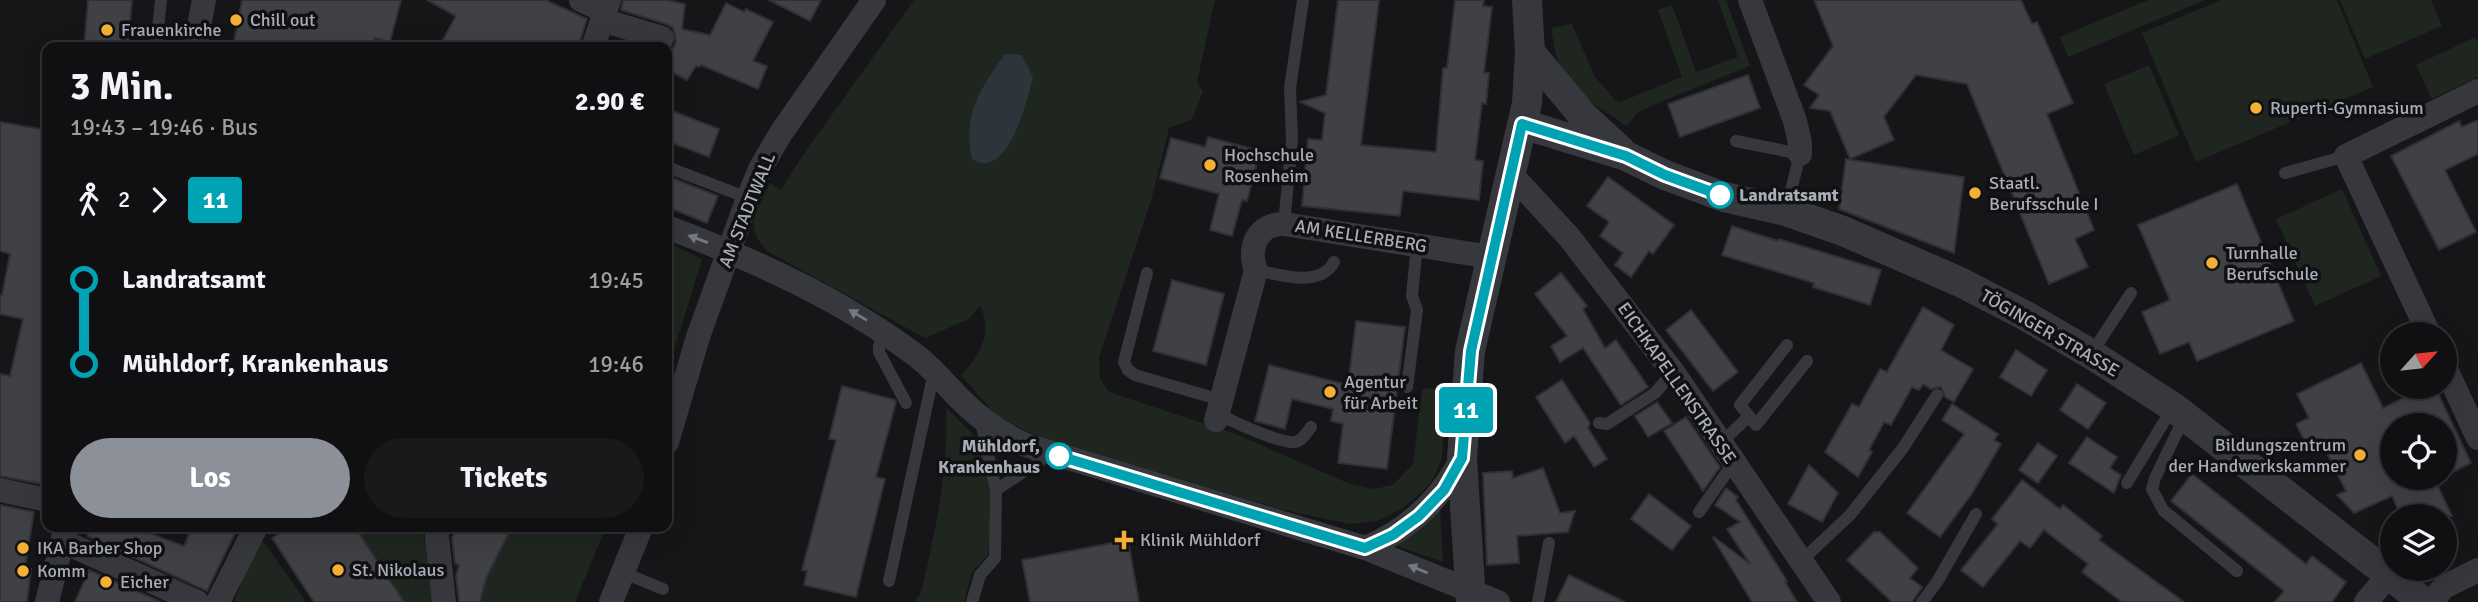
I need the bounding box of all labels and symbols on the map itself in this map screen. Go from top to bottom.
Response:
place label: Chill out [250,9,315,31]
marker: Chill out [228,12,244,28]
place label: Frauenkirche [121,19,222,41]
marker: Frauenkirche [99,22,115,38]
place label: Ruperti-Gymnasium [2270,97,2424,119]
marker: Ruperti-Gymnasium [2248,100,2264,116]
place label: Hochschule Rosenheim [1224,144,1314,187]
street label: AM STADTWALL [714,149,780,271]
marker: Hochschule Rosenheim [1202,157,1218,173]
place label: Staatl. Berufsschule I [1989,172,2099,215]
marker: Landratsamt [1707,182,1733,208]
place label: Landratsamt [1739,184,1839,206]
marker: Staatl. Berufsschule I [1967,185,1983,201]
street label: AM KELLERBERG [1294,215,1428,257]
one-way arrow [687,233,708,244]
place label: Turnhalle Berufschule [2226,242,2319,285]
marker: Turnhalle Berufschule [2204,255,2220,271]
street label: TÖGINGER STRASSE [1977,284,2123,382]
street label: EICHKAPELLENSTRASSE [1613,298,1741,468]
one-way arrow [848,309,867,322]
north arrow [2380,322,2457,399]
place label: Agentur für Arbeit [1344,371,1418,414]
marker: Agentur für Arbeit [1322,384,1338,400]
line badge: 11 [1434,387,1498,433]
place label: Bildungszentrum der Handwerkskammer [2168,434,2346,477]
place label: Mühldorf, Krankenhaus [938,435,1040,478]
marker: Mühldorf, Krankenhaus [1046,443,1072,469]
marker: Bildungszentrum der Handwerkskammer [2352,447,2368,463]
place label: Klinik Mühldorf [1140,529,1261,551]
marker: Klinik Mühldorf [1114,530,1134,550]
place label: IKA Barber Shop [37,537,162,559]
marker: IKA Barber Shop [15,540,31,556]
place label: St. Nikolaus [352,559,444,581]
place label: Komm [37,560,85,582]
marker: St. Nikolaus [330,562,346,578]
marker: Komm [15,563,31,579]
one-way arrow [1408,563,1429,574]
place label: Eicher [120,571,169,593]
marker: Eicher [98,574,114,590]

